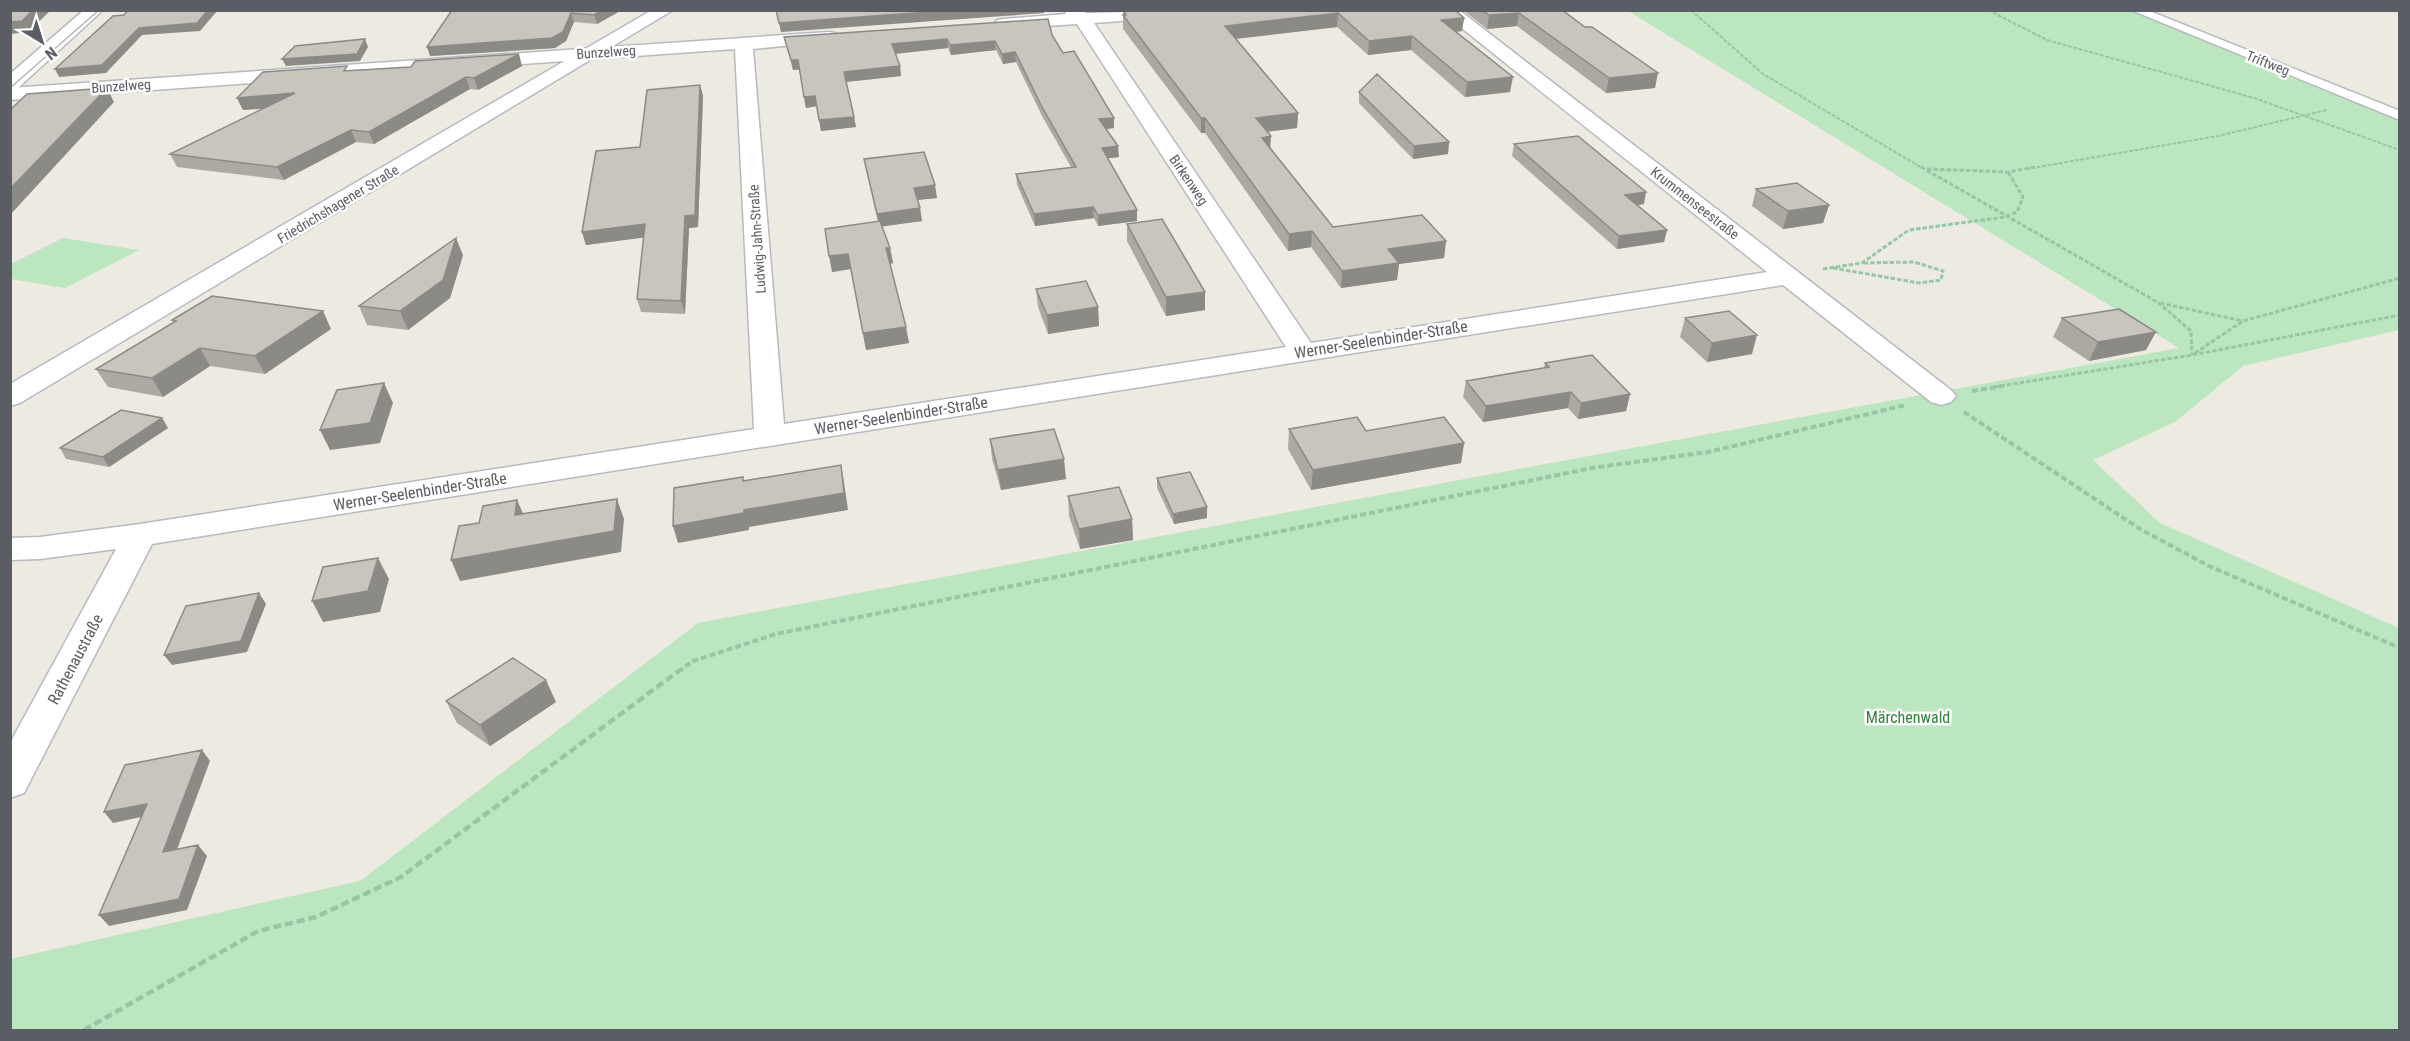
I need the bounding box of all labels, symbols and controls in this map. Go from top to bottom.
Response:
north arrow [12,12,72,72]
street label: Bunzelweg [576,42,636,62]
text: N [41,43,61,64]
street label: Triftweg [2244,47,2292,79]
street label: Bunzelweg [91,76,151,96]
street label: Birkenweg [1166,152,1212,208]
street label: Friedrichshagener Straße [275,161,402,246]
street label: Krummenseestraße [1648,164,1743,243]
street label: Ludwig-Jahn-Straße [745,184,769,294]
street label: Werner-Seelenbinder-Straße [1293,316,1469,363]
street label: Werner-Seelenbinder-Straße [813,392,989,439]
street label: Werner-Seelenbinder-Straße [332,468,508,515]
street label: Rathenaustraße [44,611,107,708]
park label: Märchenwald [1866,708,1950,727]

